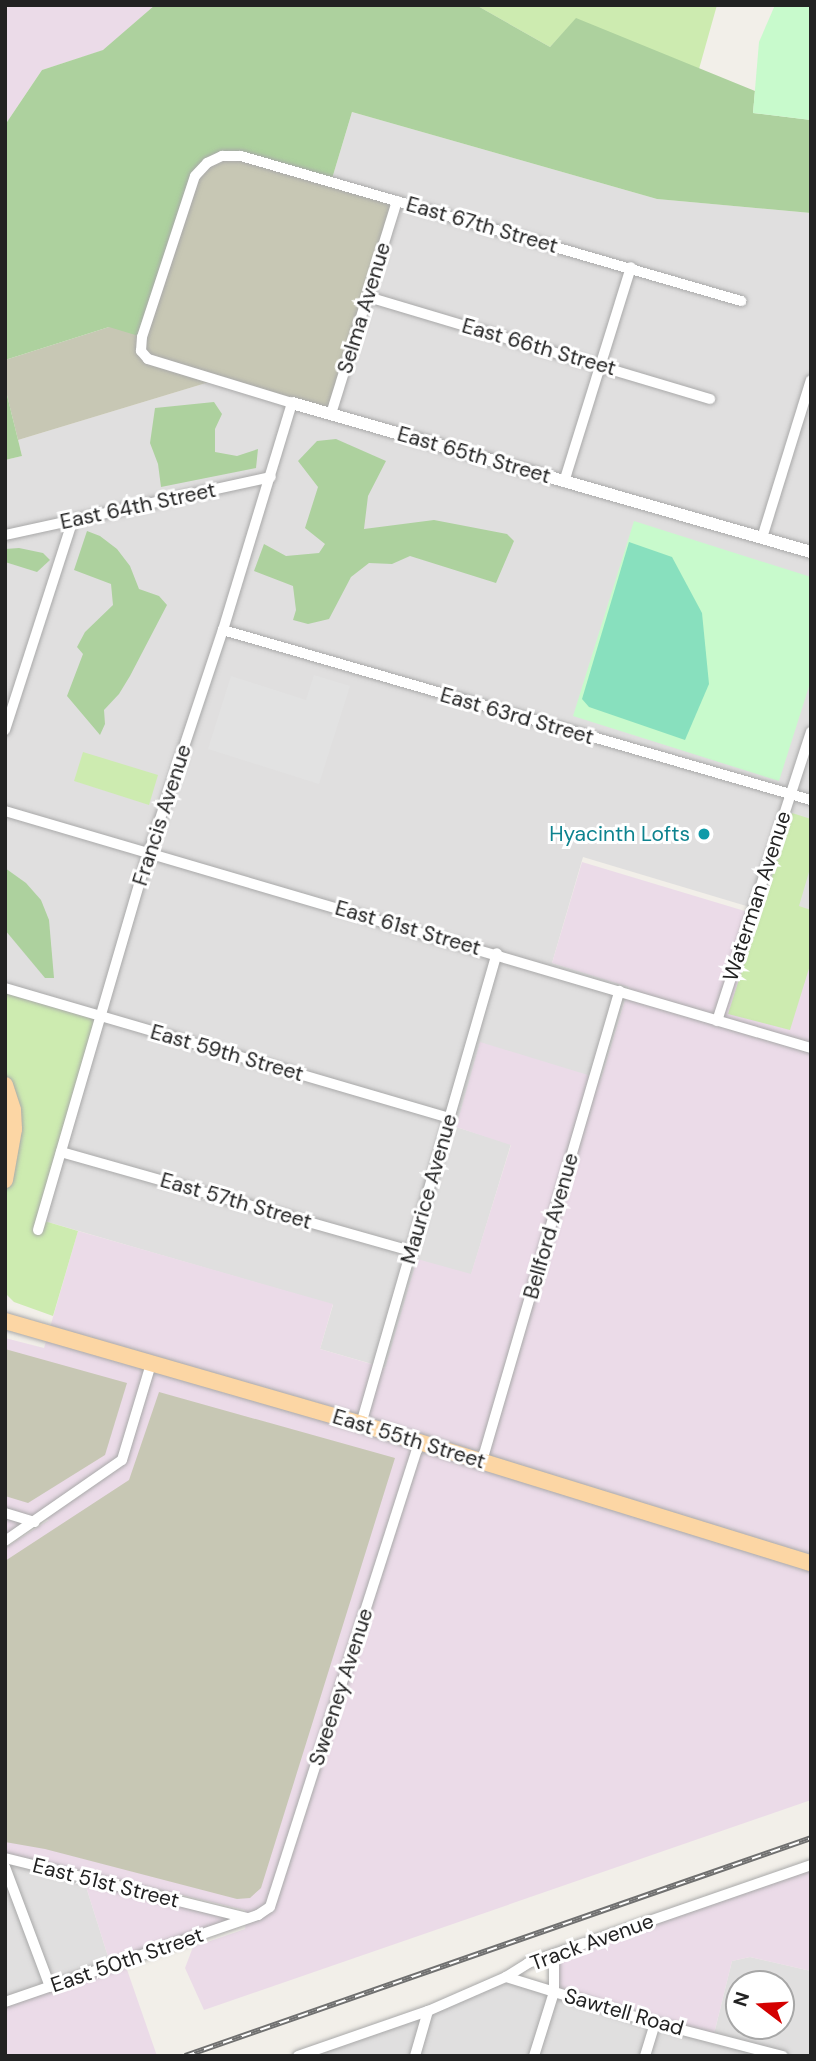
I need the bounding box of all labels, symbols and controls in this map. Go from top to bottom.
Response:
street label: East 67th Street [403,191,561,259]
street label: Selma Avenue [332,239,396,377]
street label: East 66th Street [459,313,619,381]
street label: East 65th Street [395,421,553,489]
street label: East 64th Street [58,477,218,535]
street label: East 63rd Street [437,682,597,750]
street label: Francis Avenue [127,741,197,889]
street label: Waterman Avenue [718,808,796,984]
place label: Hyacinth Lofts [549,821,690,847]
marker: Hyacinth Lofts [696,826,712,842]
street label: East 61st Street [332,895,484,961]
street label: East 59th Street [148,1019,306,1087]
street label: Maurice Avenue [396,1111,462,1267]
street label: Bellford Avenue [518,1150,584,1302]
street label: East 57th Street [157,1167,315,1235]
street label: East 55th Street [330,1404,488,1474]
street label: Sweeney Avenue [304,1605,378,1769]
street label: East 51st Street [30,1853,182,1913]
street label: Track Avenue [527,1908,657,1976]
street label: East 50th Street [47,1922,207,1998]
north arrow [725,1970,795,2040]
street label: Sawtell Road [561,1983,687,2041]
text: N [727,1989,755,2010]

